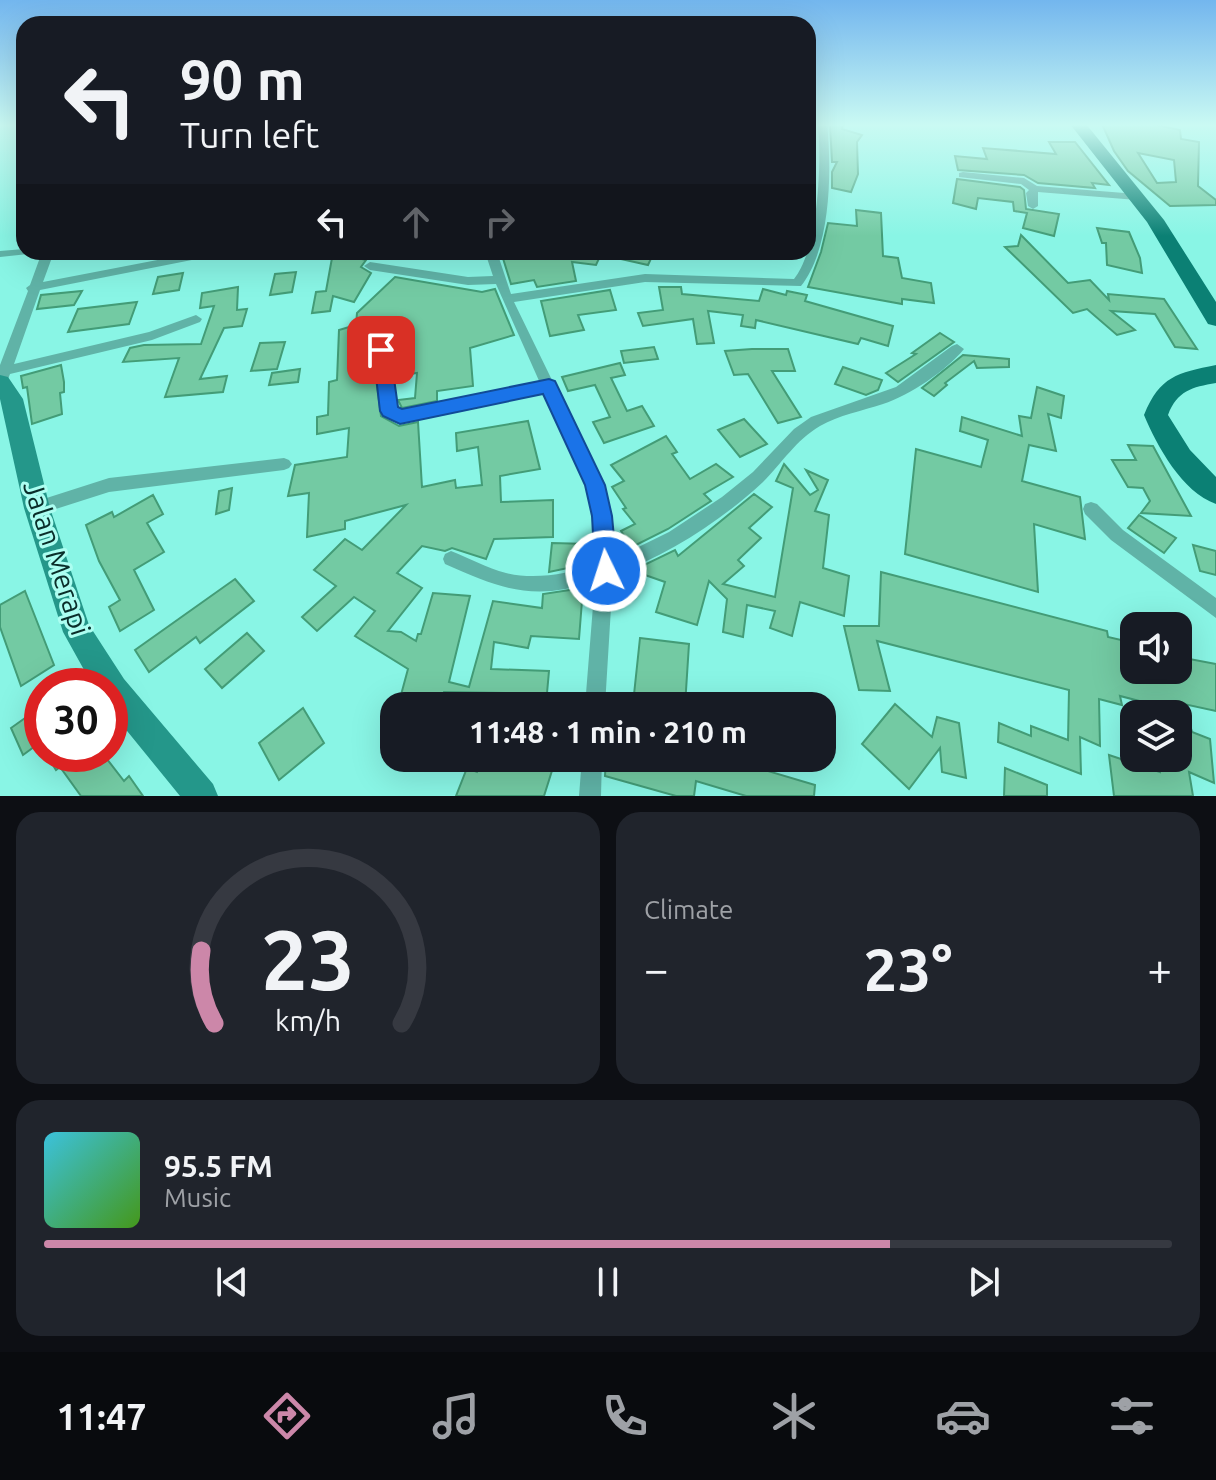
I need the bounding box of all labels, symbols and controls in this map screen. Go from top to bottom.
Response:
icon: left [48,48,152,152]
text: 90 m [180,48,305,111]
text: Turn left [180,114,319,155]
icon: left [310,200,354,244]
icon: ahead [394,200,438,244]
icon: right [478,200,522,244]
pin [347,316,415,384]
icon: arrive [359,328,403,372]
street label: Jalan Merapi [18,477,97,639]
position arrow [564,529,648,613]
map controls [1120,612,1192,772]
button: sound [1120,612,1192,684]
speed limit sign: 30 [24,668,128,772]
button: layers [1120,700,1192,772]
text: 11:48 · 1 min · 210 m [469,715,747,749]
text: Climate [644,895,733,924]
text: 23 [261,912,355,1006]
text: 23° [864,935,952,1002]
text: − [644,944,669,993]
text: + [1147,944,1172,993]
text: km/h [275,1004,341,1036]
text: 95.5 FM [164,1149,273,1183]
text: Music [164,1183,231,1212]
icon: previous [210,1260,254,1304]
icon: pause [586,1260,630,1304]
icon: next [962,1260,1006,1304]
icon: directions [259,1388,315,1444]
icon: music [428,1388,484,1444]
icon: phone [597,1388,653,1444]
icon: climate [766,1388,822,1444]
icon: car [935,1388,991,1444]
icon: filters [1104,1388,1160,1444]
text: 11:47 [56,1396,147,1437]

